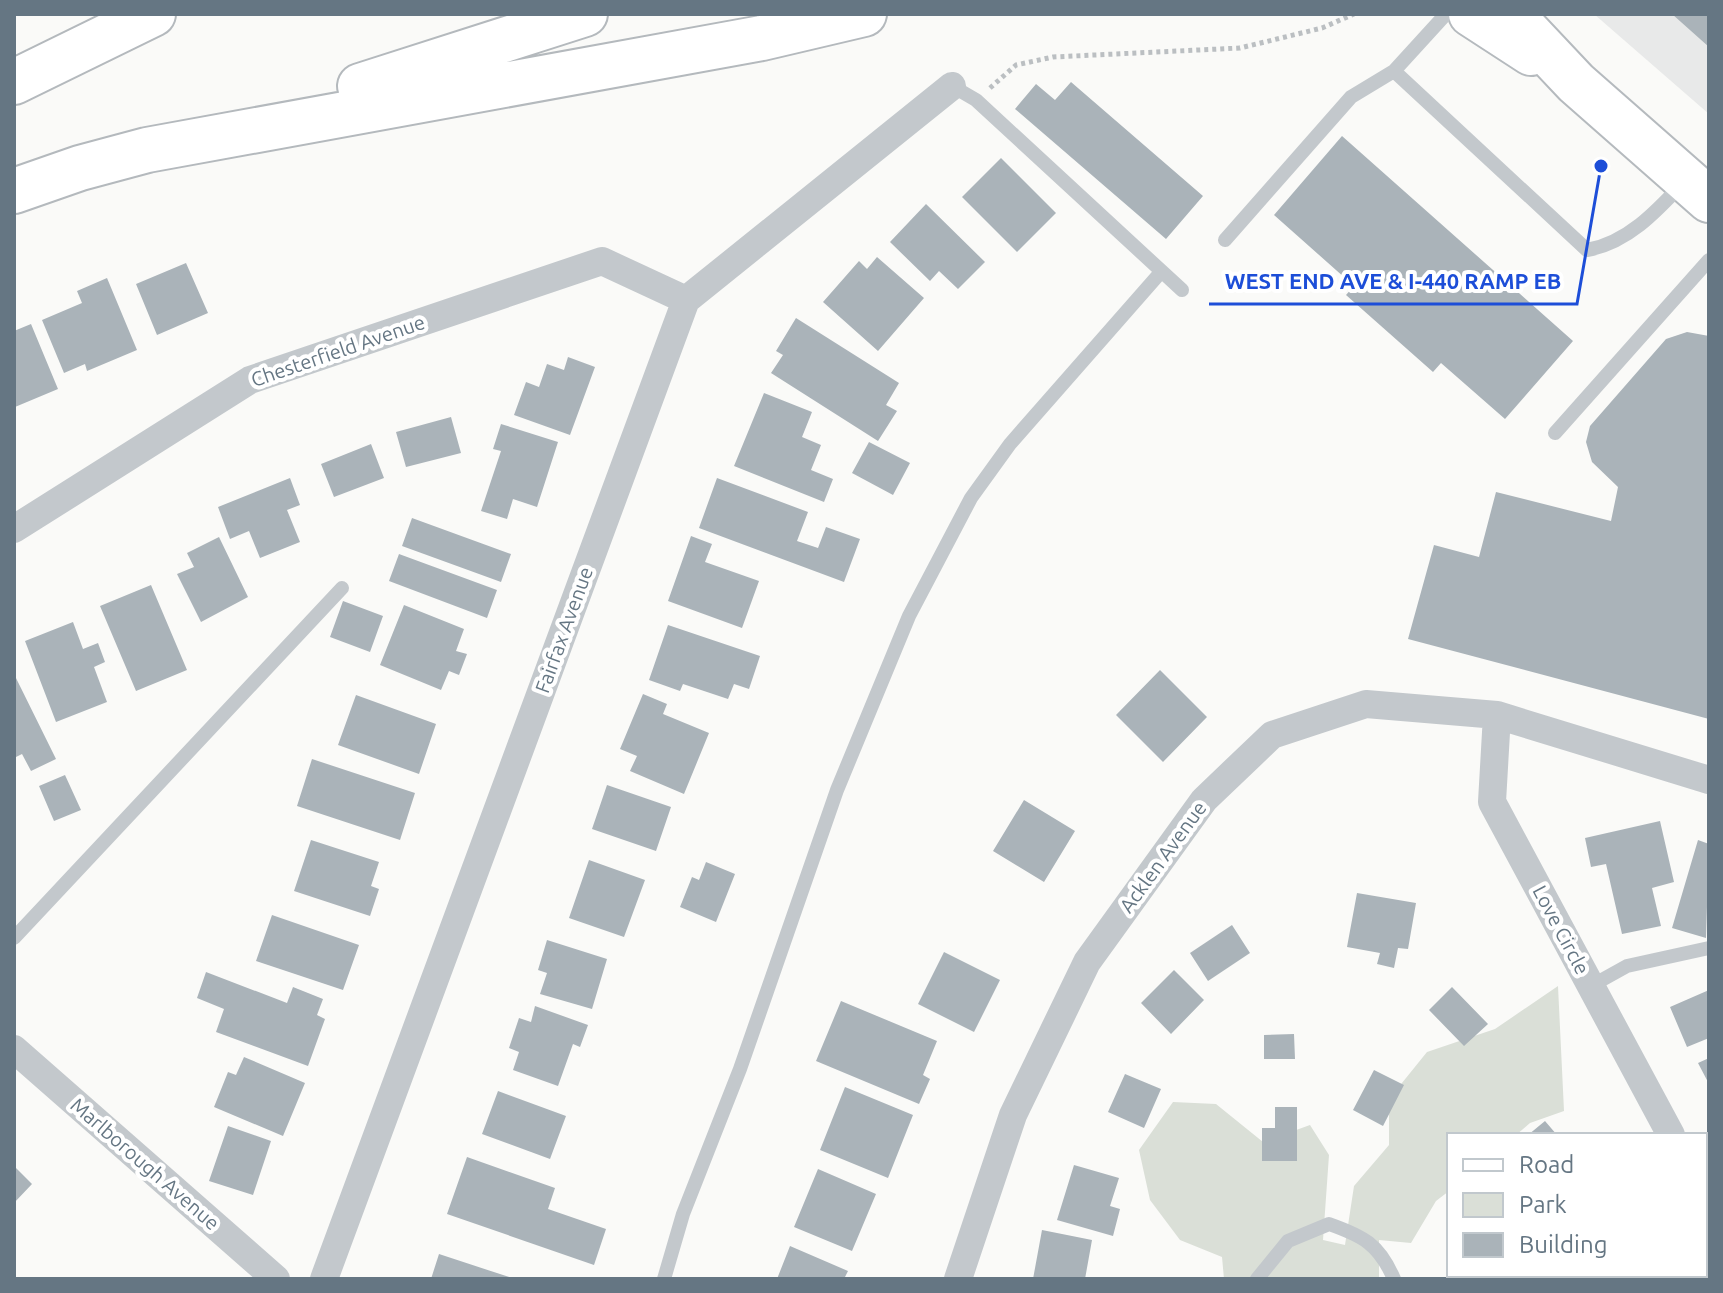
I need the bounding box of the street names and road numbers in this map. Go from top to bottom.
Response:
street label: Chesterfield Avenue [248,310,428,391]
street label: Fairfax Avenue [530,564,597,696]
street label: Acklen Avenue [1114,797,1211,917]
street label: Love Circle [1528,881,1594,978]
street label: Marlborough Avenue [66,1093,224,1234]

